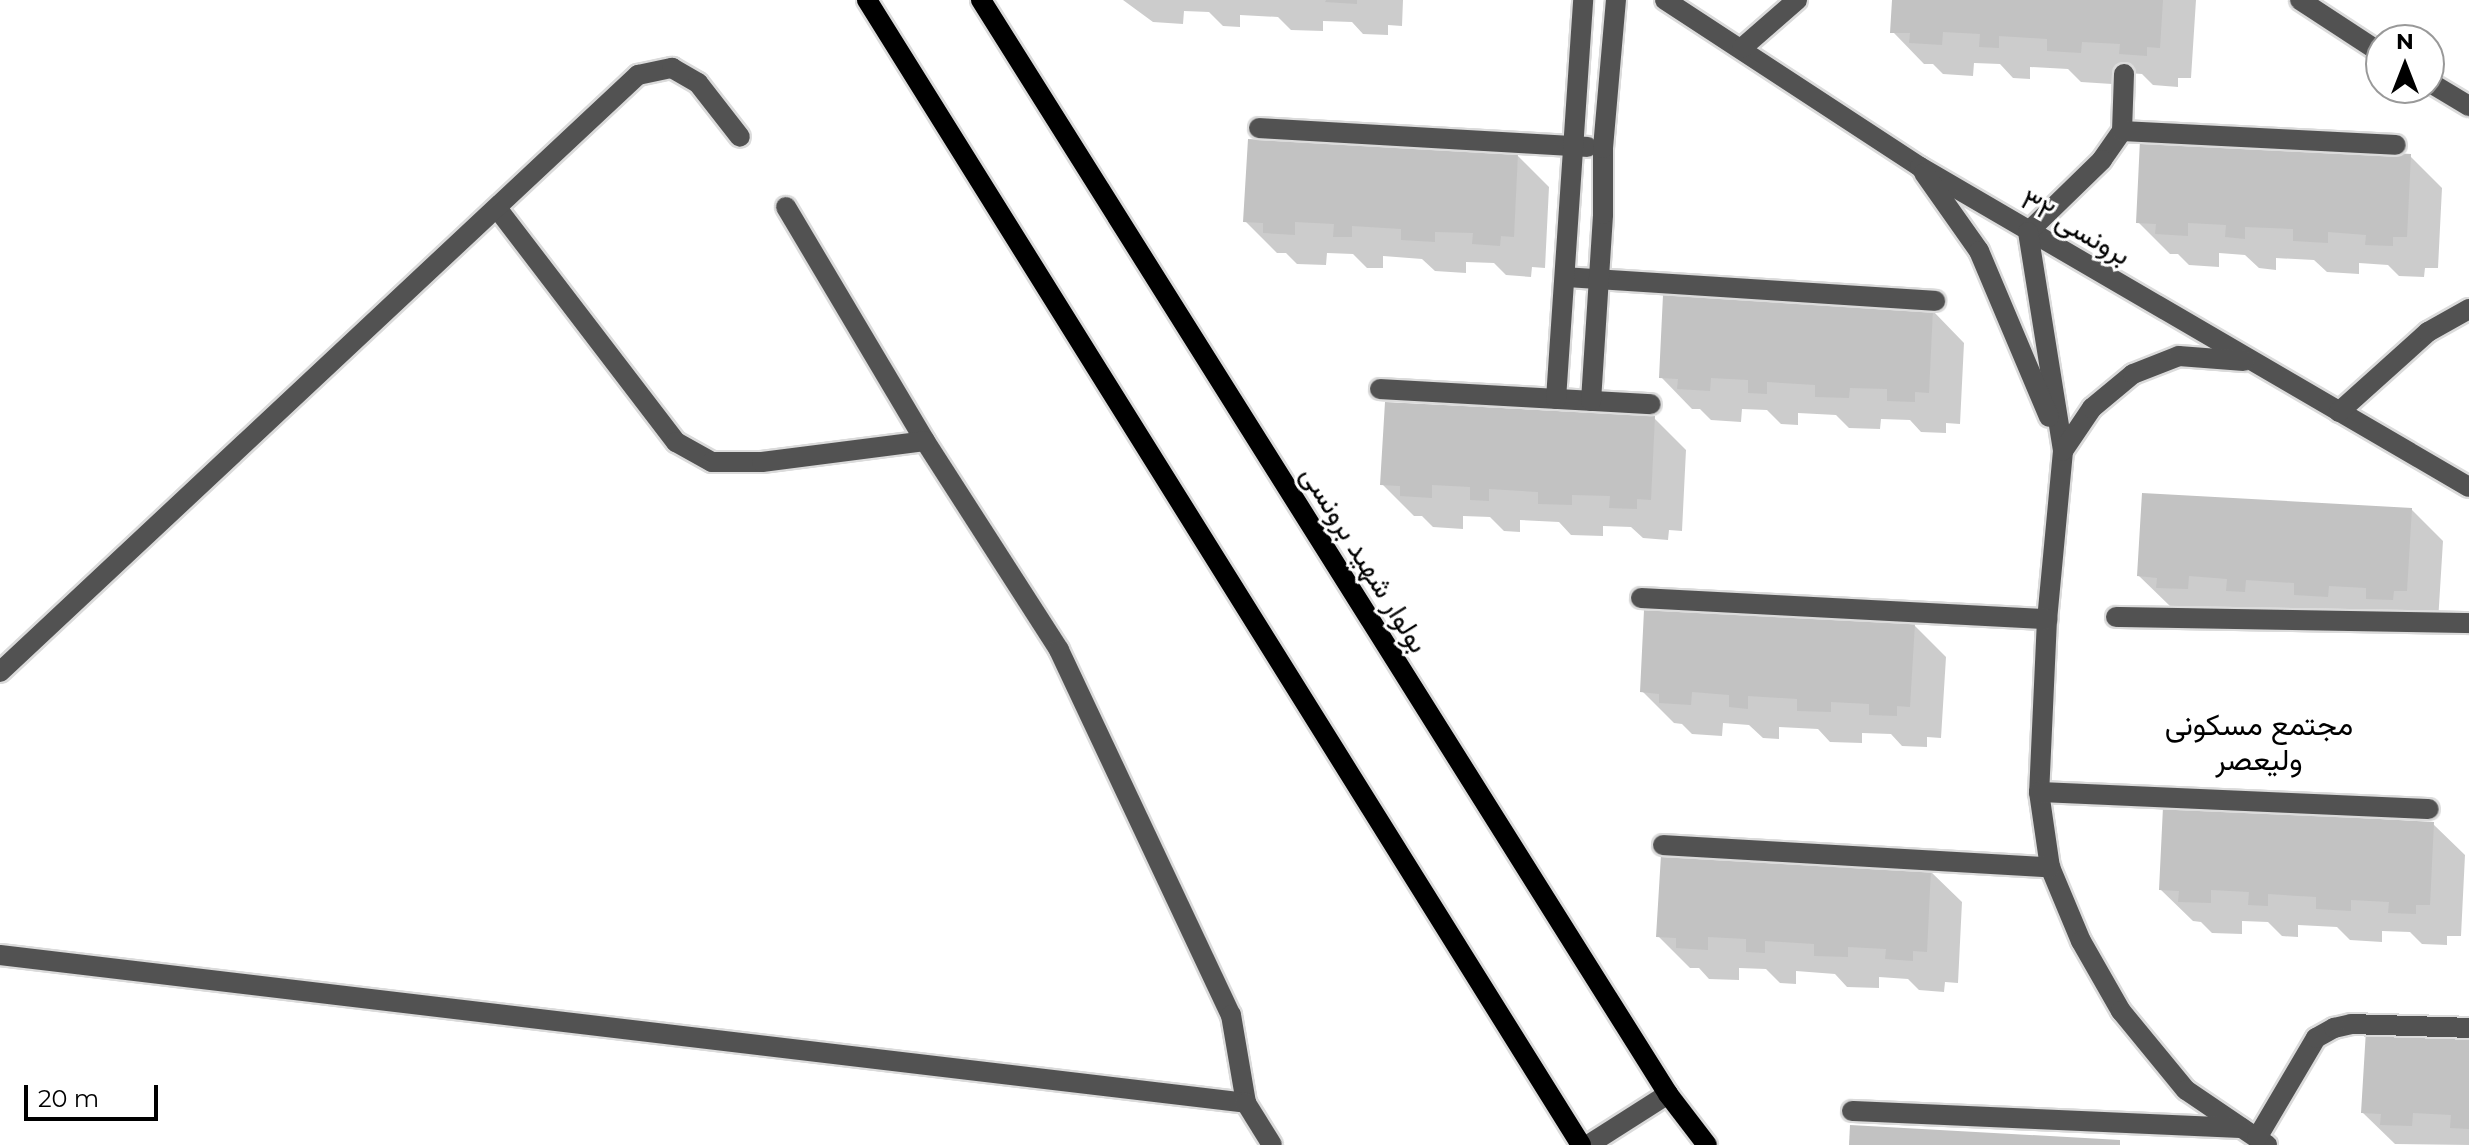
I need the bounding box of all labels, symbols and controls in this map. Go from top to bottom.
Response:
north arrow [2365,24,2445,104]
text: N [2396,28,2414,55]
street label: برونسی ۳۲ [2015,182,2137,272]
street label: بولوار شهید برونسی [1294,459,1436,659]
district label: مجتمع مسکونی ولیعصر [2165,707,2353,778]
scale bar [28,1069,162,1119]
text: 20 m [38,1084,99,1113]

